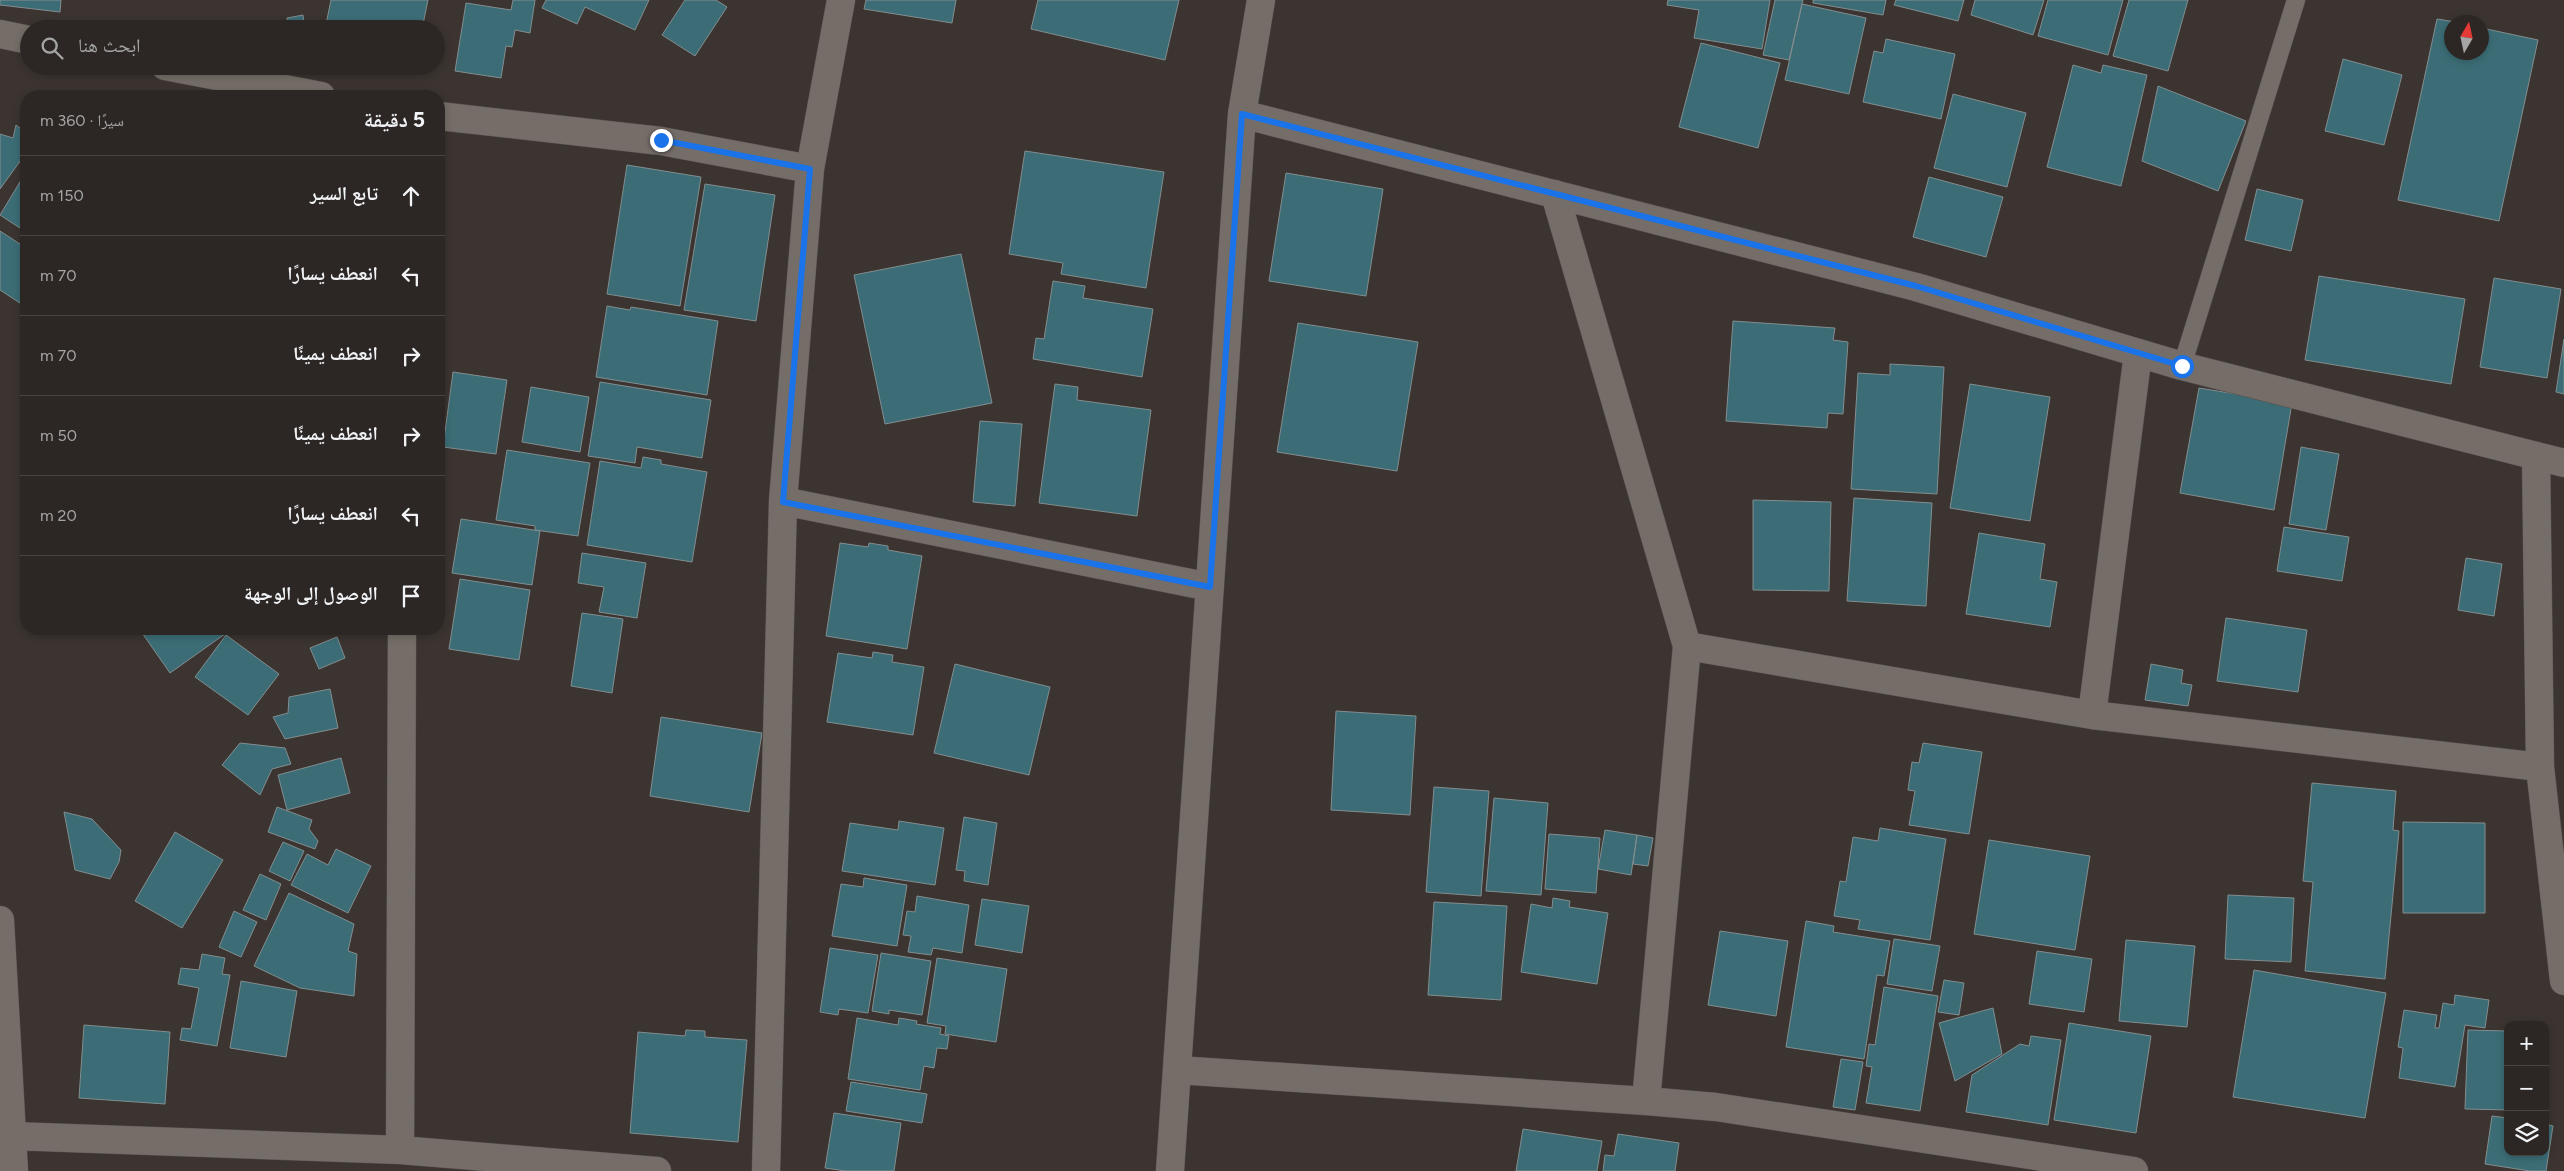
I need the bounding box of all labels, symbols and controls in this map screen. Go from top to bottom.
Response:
north arrow [2444,15,2489,60]
search box [20,20,445,75]
icon: search [38,34,66,62]
text: ابحث هنا [78,34,141,57]
text: 5 دقيقة [364,107,425,132]
text: سيرًا · 360 m [40,111,124,130]
route end [650,129,673,152]
text: تابع السير [310,182,378,205]
icon: ahead [397,182,425,210]
text: 150 m [40,186,84,205]
text: انعطف يسارًا [287,262,378,285]
icon: left [397,262,425,290]
text: 70 m [40,266,76,285]
text: انعطف يمينًا [293,342,378,365]
icon: right [397,342,425,370]
text: 70 m [40,346,76,365]
route start [2171,355,2194,378]
text: انعطف يمينًا [293,422,378,445]
icon: right [397,422,425,450]
text: 50 m [40,426,77,445]
text: انعطف يسارًا [287,502,378,525]
icon: left [397,502,425,530]
text: 20 m [40,506,77,525]
text: الوصول إلى الوجهة [244,582,378,605]
icon: arrive [397,582,425,610]
map controls [2504,1021,2549,1156]
button: + [2504,1021,2549,1066]
button: − [2504,1066,2549,1111]
button: layers [2504,1111,2549,1156]

